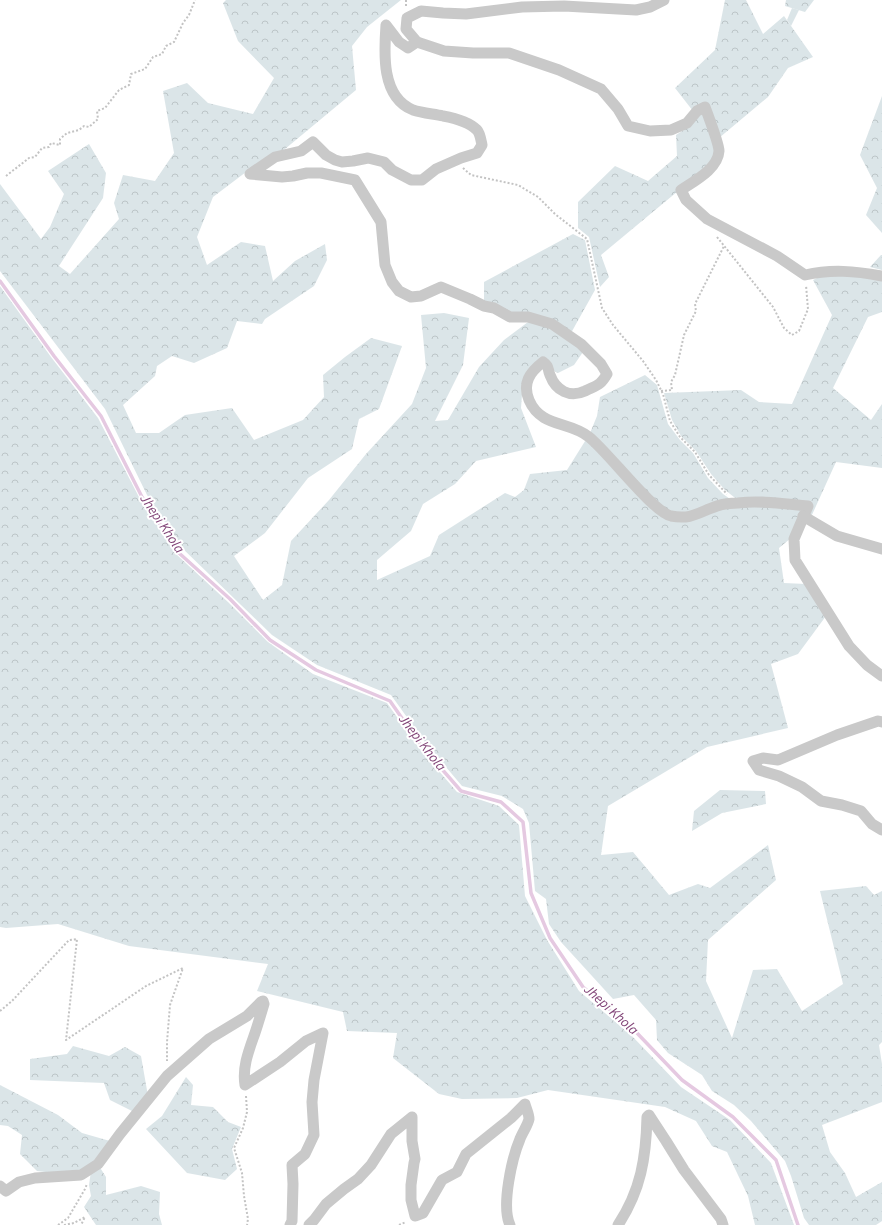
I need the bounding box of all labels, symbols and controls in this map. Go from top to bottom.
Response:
water label: Jhepi Khola [134,490,189,558]
water label: Jhepi Khola [393,710,451,776]
water label: Jhepi Khola [579,979,643,1040]

